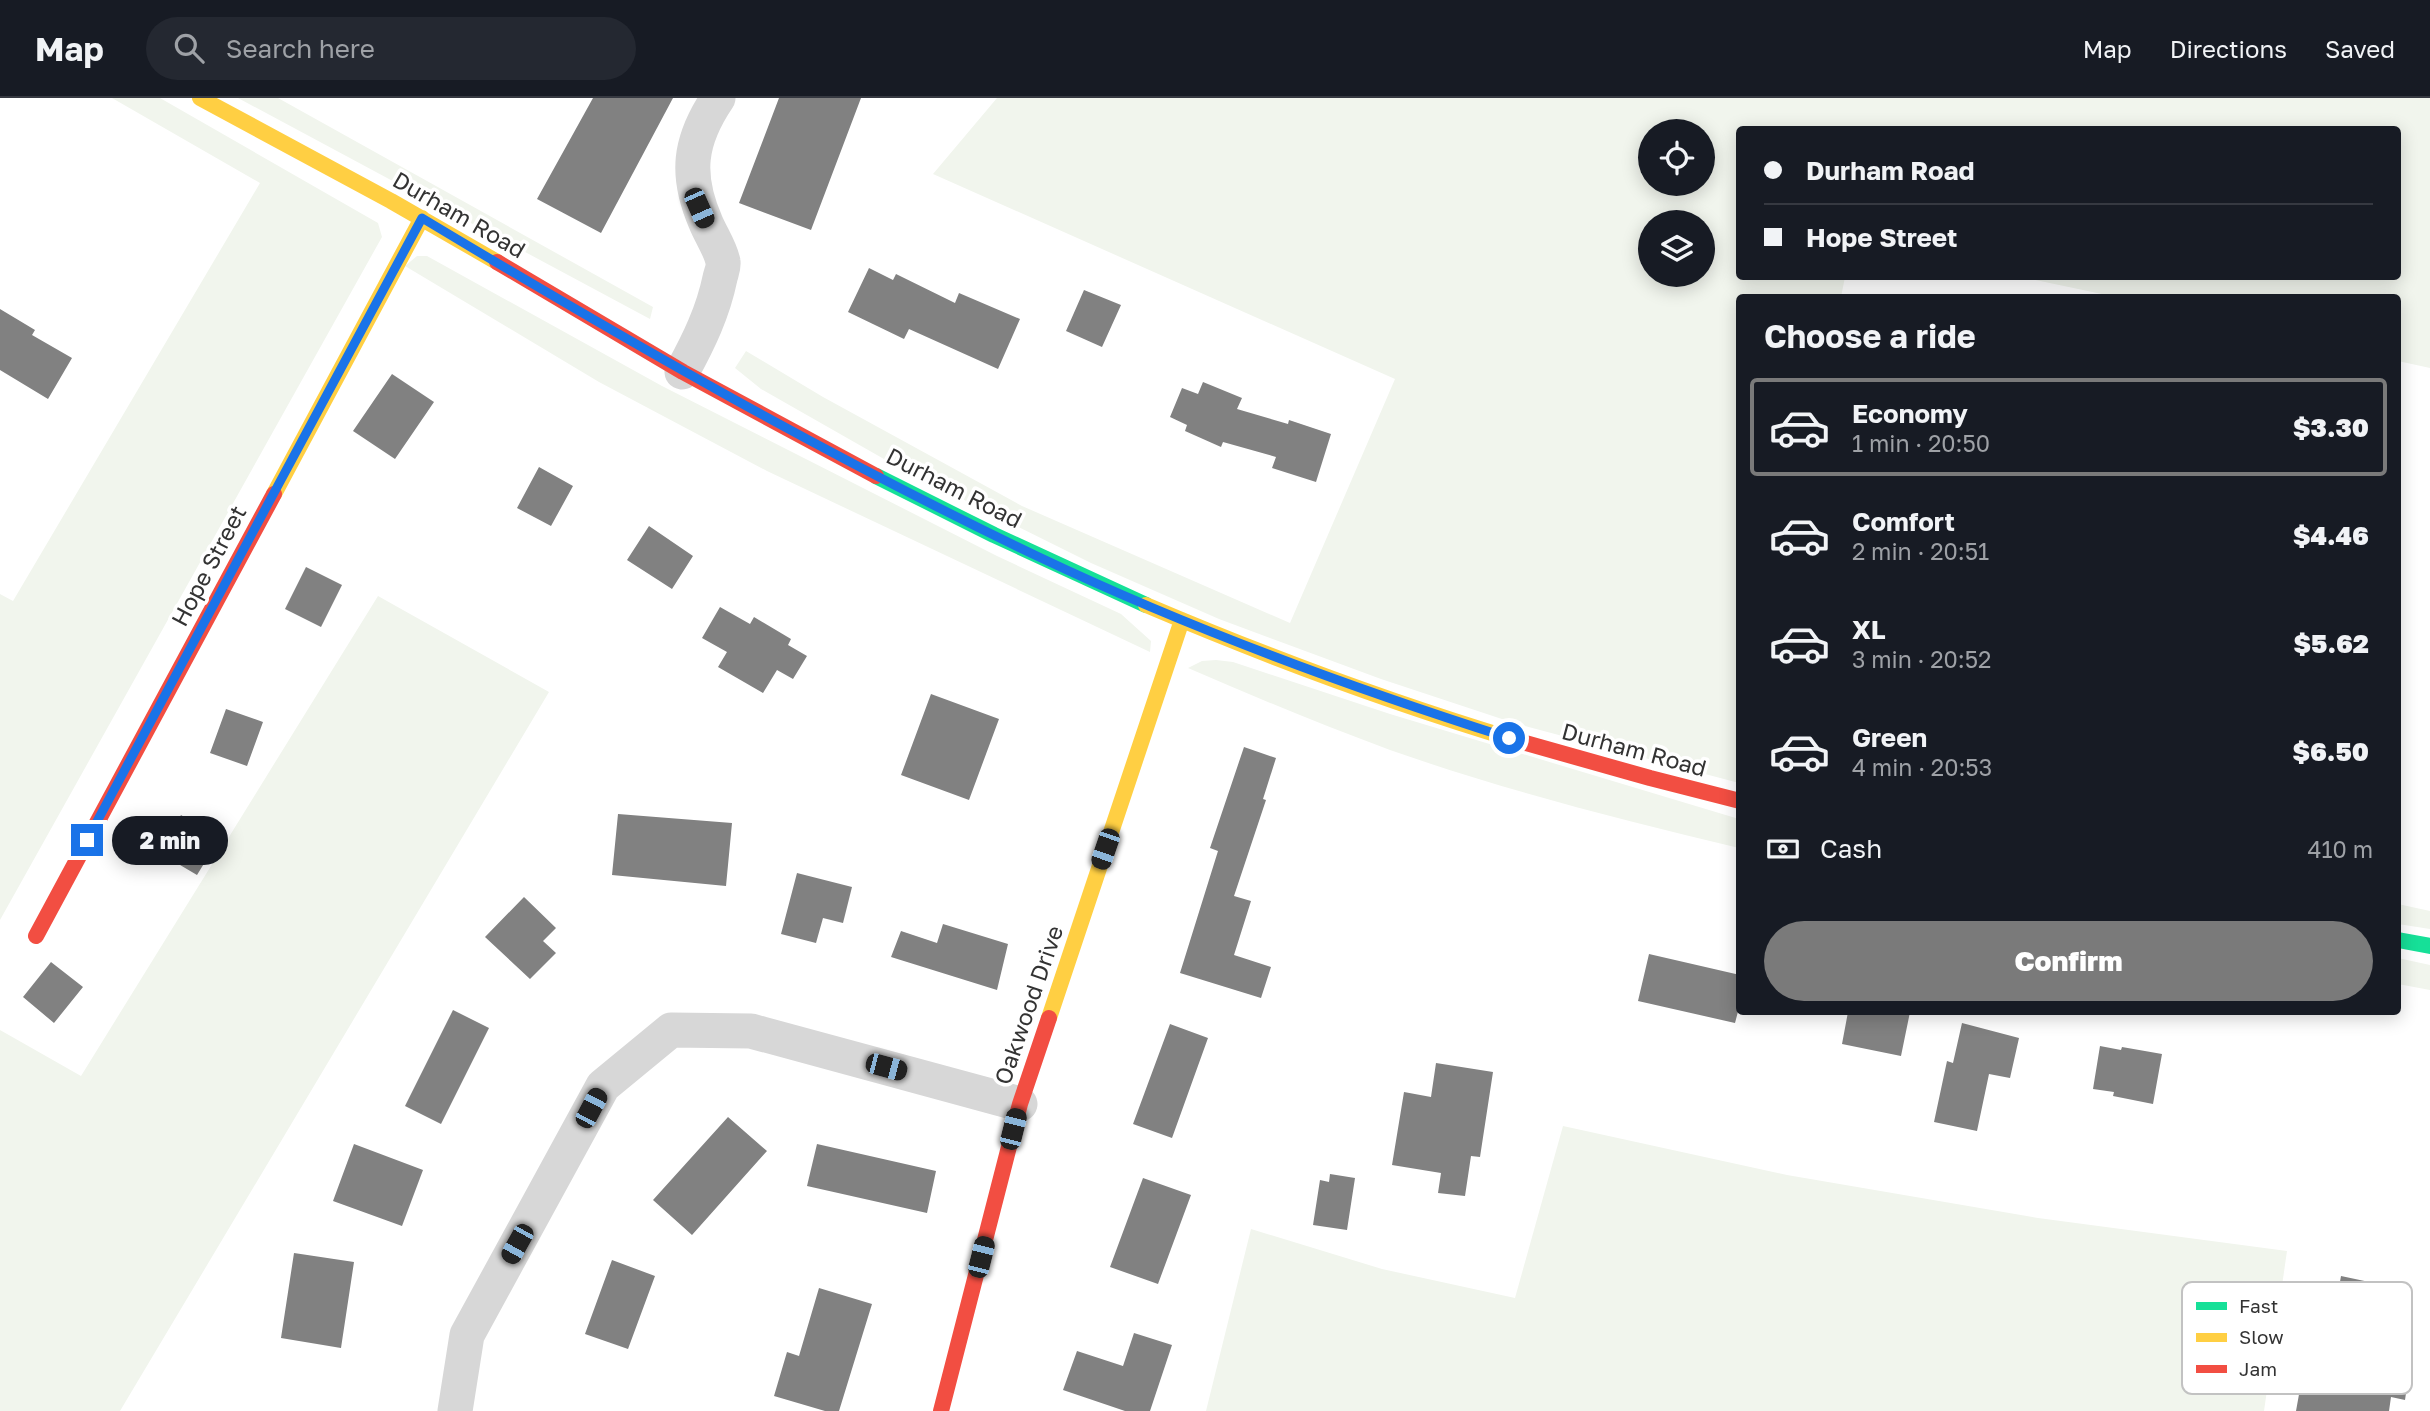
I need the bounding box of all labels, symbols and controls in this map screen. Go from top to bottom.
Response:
search box [146,17,636,80]
text: Map [35,29,104,68]
icon: search [170,29,208,67]
text: Search here [226,33,375,64]
text: Map [2083,34,2132,63]
text: Directions [2170,34,2287,63]
text: Saved [2325,34,2395,63]
map controls [1638,119,1715,287]
button: locate [1638,119,1715,196]
text: Durham Road [1806,155,1975,186]
street label: Durham Road [388,165,531,263]
car [681,185,718,231]
button: layers [1638,210,1715,287]
text: Hope Street [1806,222,1957,253]
text: Choose a ride [1764,317,1976,355]
icon: car [1768,396,1831,459]
text: Economy [1852,398,1968,429]
text: $3.30 [2293,412,2369,443]
text: 1 min · 20:50 [1852,429,1990,457]
street label: Durham Road [882,441,1027,533]
street label: Hope Street [165,500,252,631]
icon: car [1768,504,1831,567]
text: Comfort [1852,506,1955,537]
text: $4.46 [2293,520,2369,551]
text: 2 min · 20:51 [1852,537,1989,565]
icon: car [1768,612,1831,675]
text: XL [1852,614,1886,645]
text: $5.62 [2294,628,2369,659]
text: 3 min · 20:52 [1852,645,1991,673]
street label: Durham Road [1559,716,1710,782]
icon: car [1768,720,1831,783]
route start [1493,722,1525,754]
text: Green [1852,722,1927,753]
text: $6.50 [2293,736,2369,767]
text: 4 min · 20:53 [1852,753,1992,781]
callout: 2 min [112,816,227,864]
route end [71,824,103,856]
text: 2 min [140,826,200,854]
car [1089,826,1122,872]
icon: cash [1764,830,1802,868]
text: Cash [1820,833,1882,864]
text: 410 m [2307,835,2373,863]
button: Confirm [1764,921,2373,1001]
street label: Oakwood Drive [988,922,1068,1088]
car [863,1051,910,1083]
car [572,1085,611,1131]
car [998,1106,1029,1152]
car [498,1221,537,1267]
car [966,1234,997,1280]
legend [2182,1282,2412,1394]
text: Fast [2239,1294,2278,1317]
text: Slow [2239,1325,2284,1348]
text: Jam [2239,1357,2277,1380]

